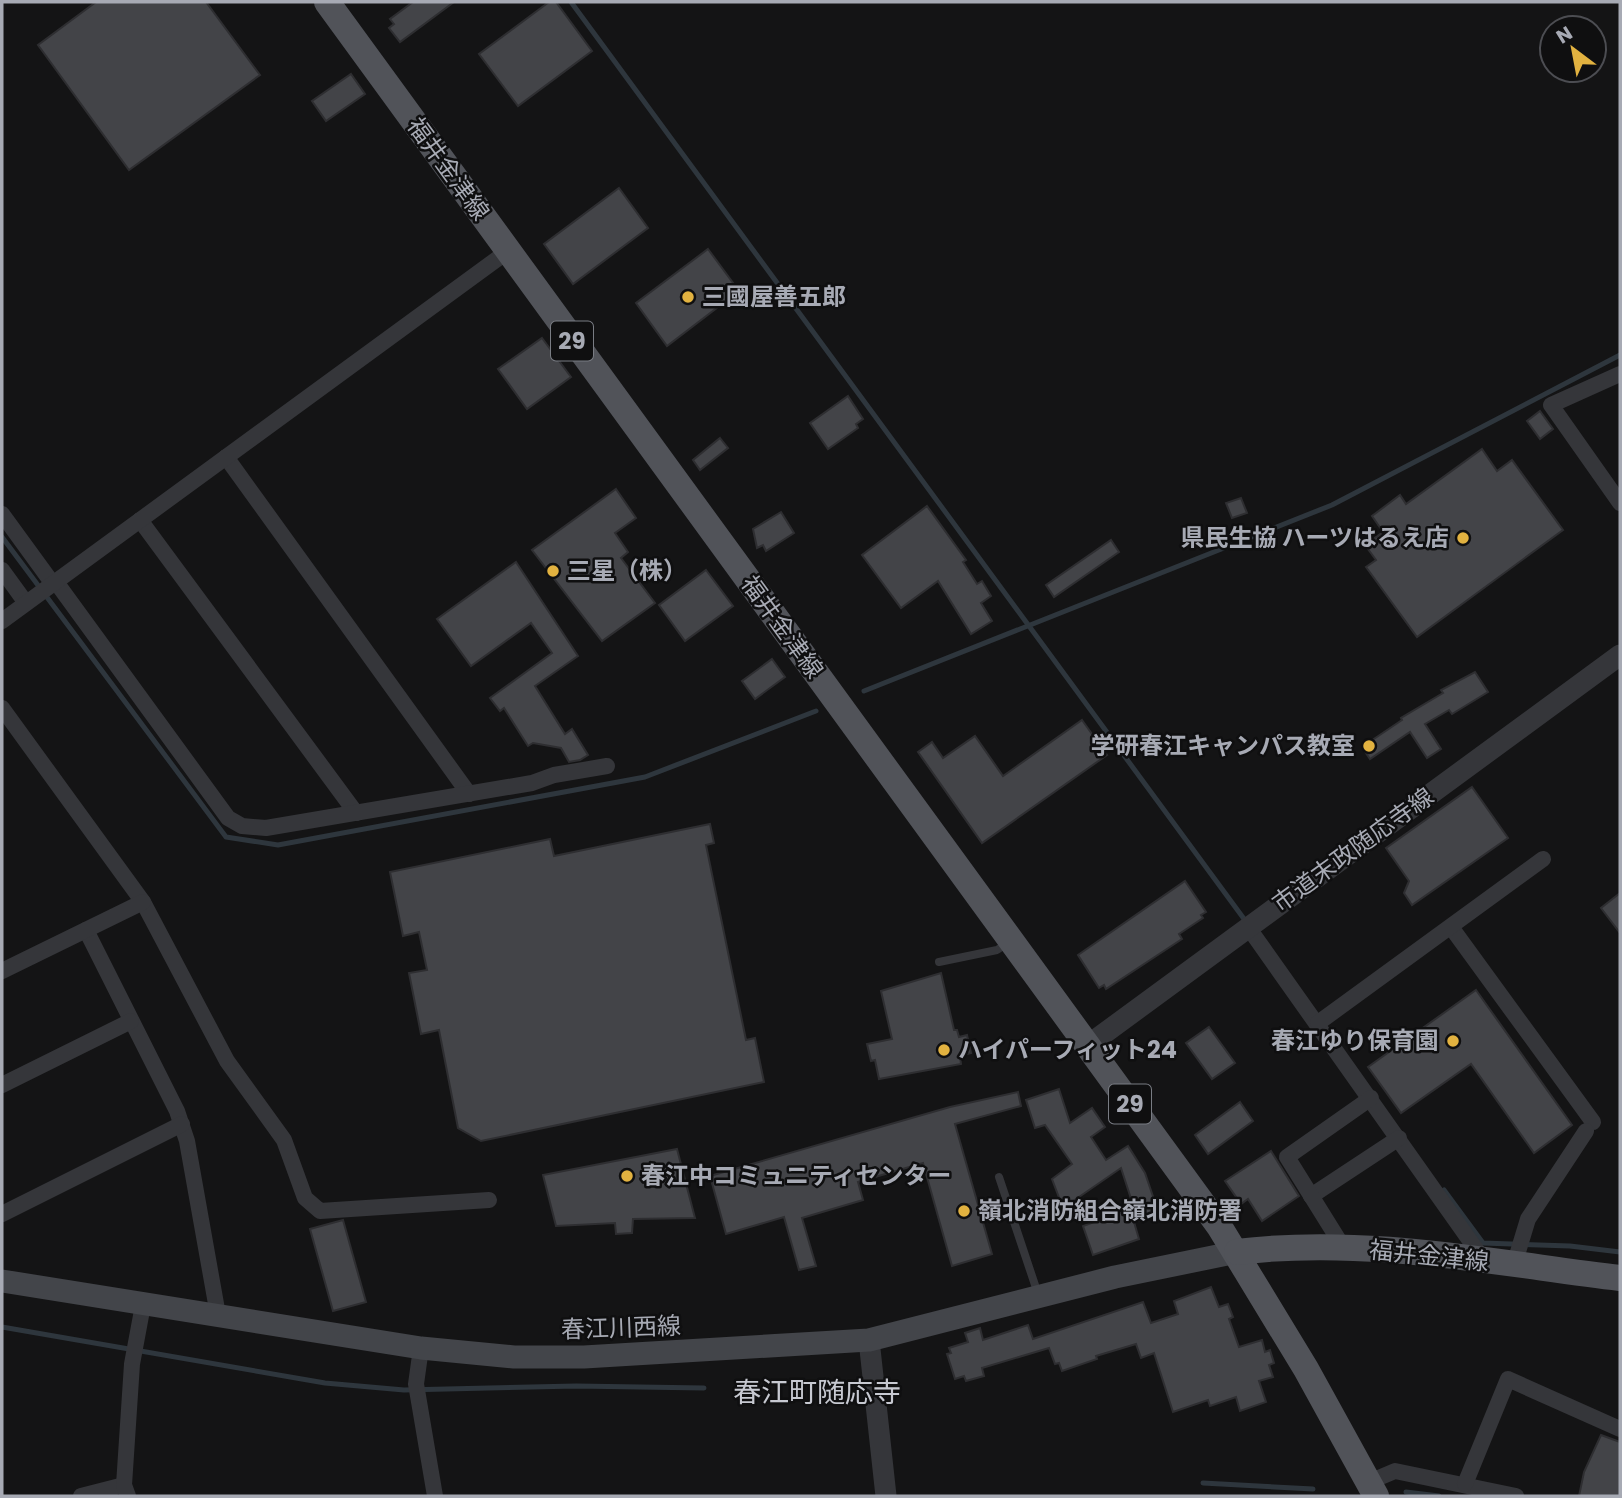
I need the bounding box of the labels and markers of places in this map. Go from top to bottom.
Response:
place label: 三國屋善五郎 [702,280,846,313]
marker: 三國屋善五郎 [680,289,696,305]
place label: 県民生協 ハーツはるえ店 [1180,521,1449,554]
marker: 県民生協 ハーツはるえ店 [1455,530,1471,546]
place label: 三星（株） [567,554,687,587]
marker: 三星（株） [545,563,561,579]
place label: 学研春江キャンパス教室 [1091,729,1355,762]
marker: 学研春江キャンパス教室 [1361,738,1377,754]
place label: 春江ゆり保育園 [1271,1024,1439,1057]
place label: ハイパーフィット24 [958,1033,1177,1066]
marker: 春江ゆり保育園 [1445,1033,1461,1049]
marker: ハイパーフィット24 [936,1042,952,1058]
place label: 春江中コミュニティセンター [641,1159,952,1192]
marker: 春江中コミュニティセンター [619,1168,635,1184]
place label: 嶺北消防組合嶺北消防署 [978,1194,1242,1227]
marker: 嶺北消防組合嶺北消防署 [956,1203,972,1219]

